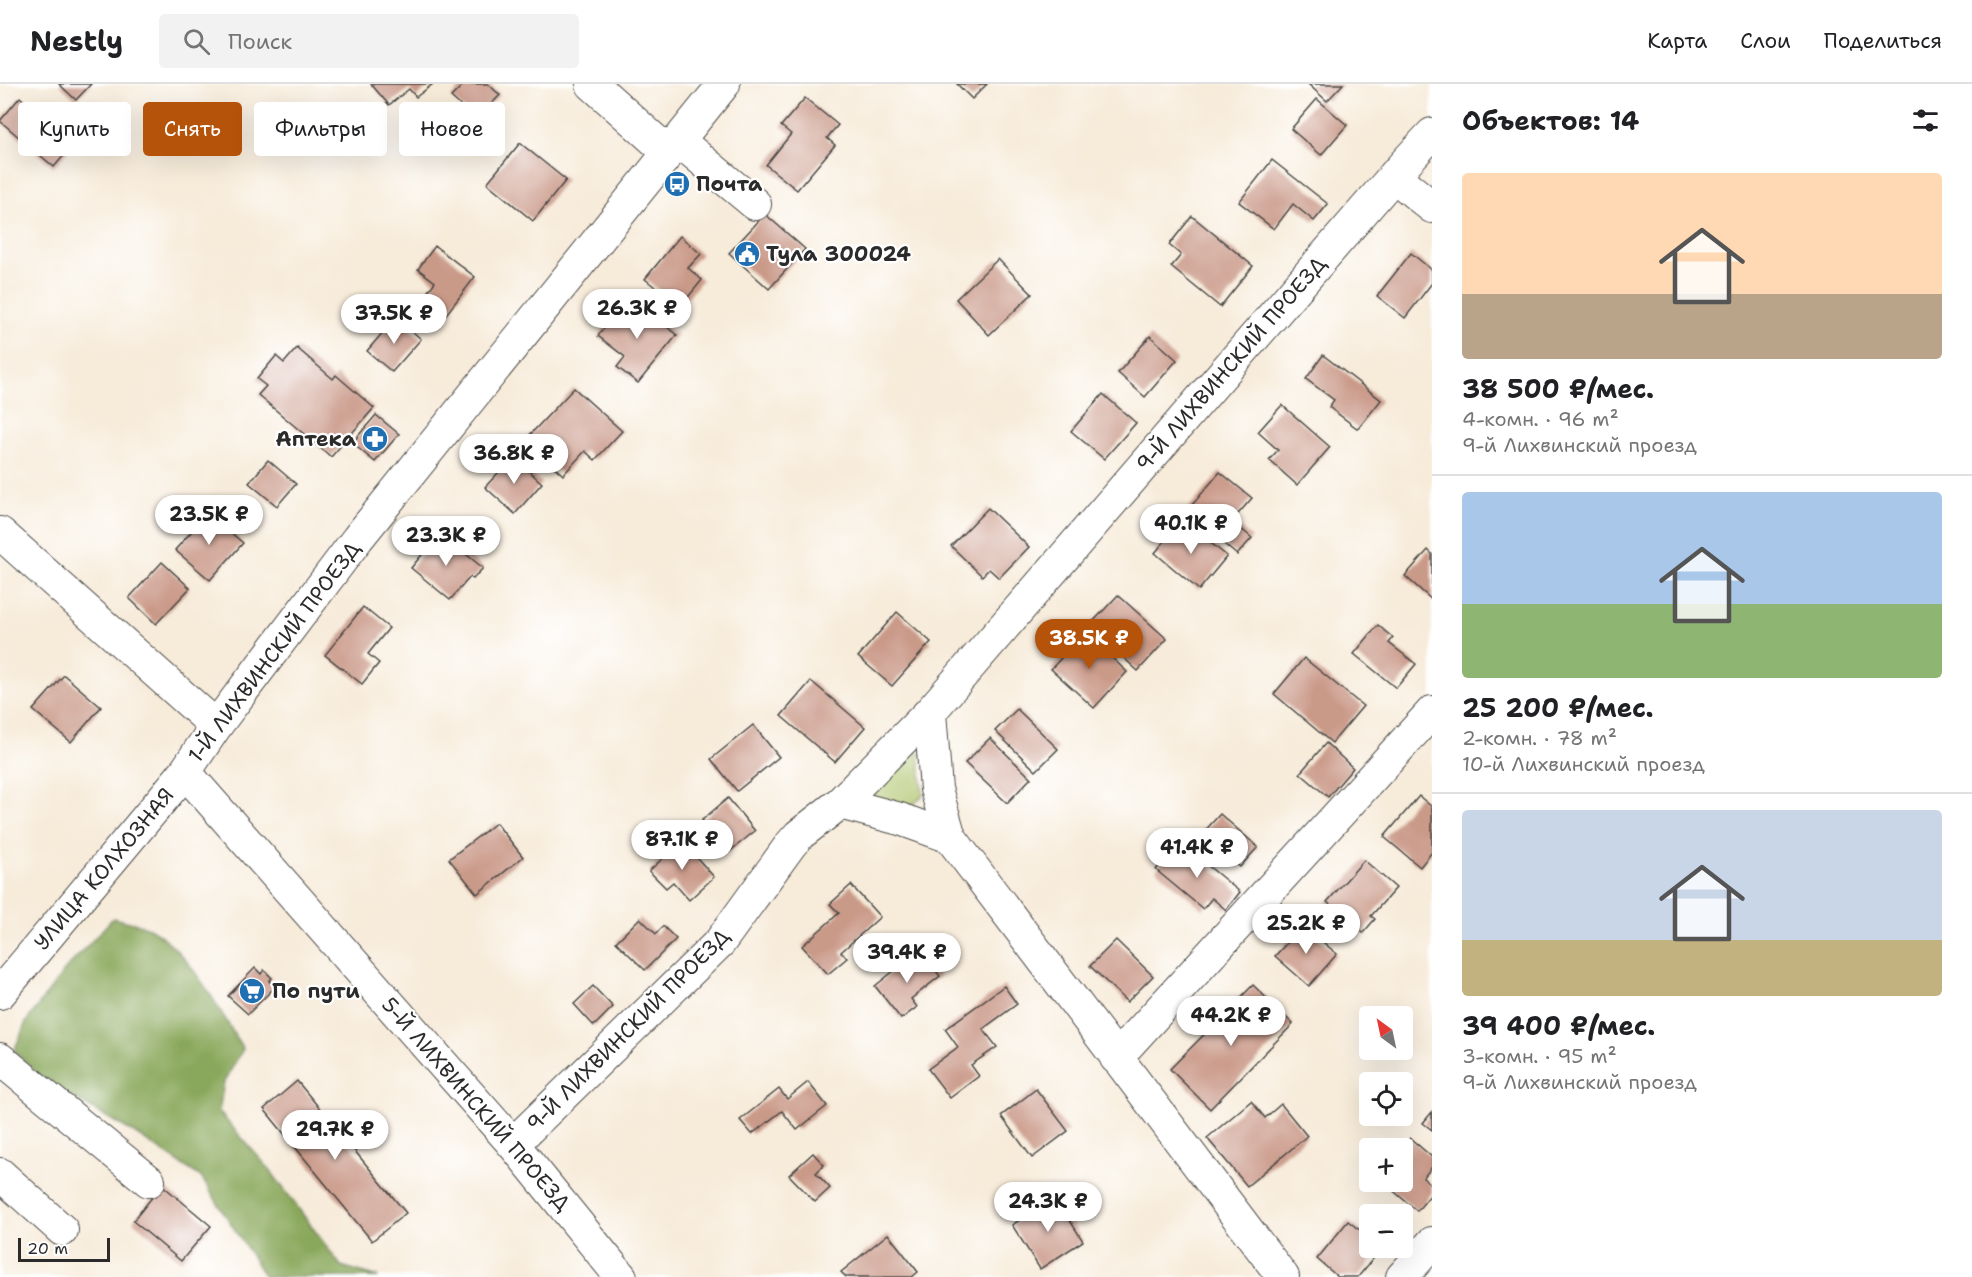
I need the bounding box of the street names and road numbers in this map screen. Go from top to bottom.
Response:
street label: 9-Й ЛИХВИНСКИЙ ПРОЕЗД [1130,251,1332,477]
street label: 1-Й ЛИХВИНСКИЙ ПРОЕЗД [182,536,367,768]
street label: УЛИЦА КОЛХОЗНАЯ [28,782,180,956]
street label: 9-Й ЛИХВИНСКИЙ ПРОЕЗД [521,922,736,1137]
street label: 5-Й ЛИХВИНСКИЙ ПРОЕЗД [375,991,577,1217]

